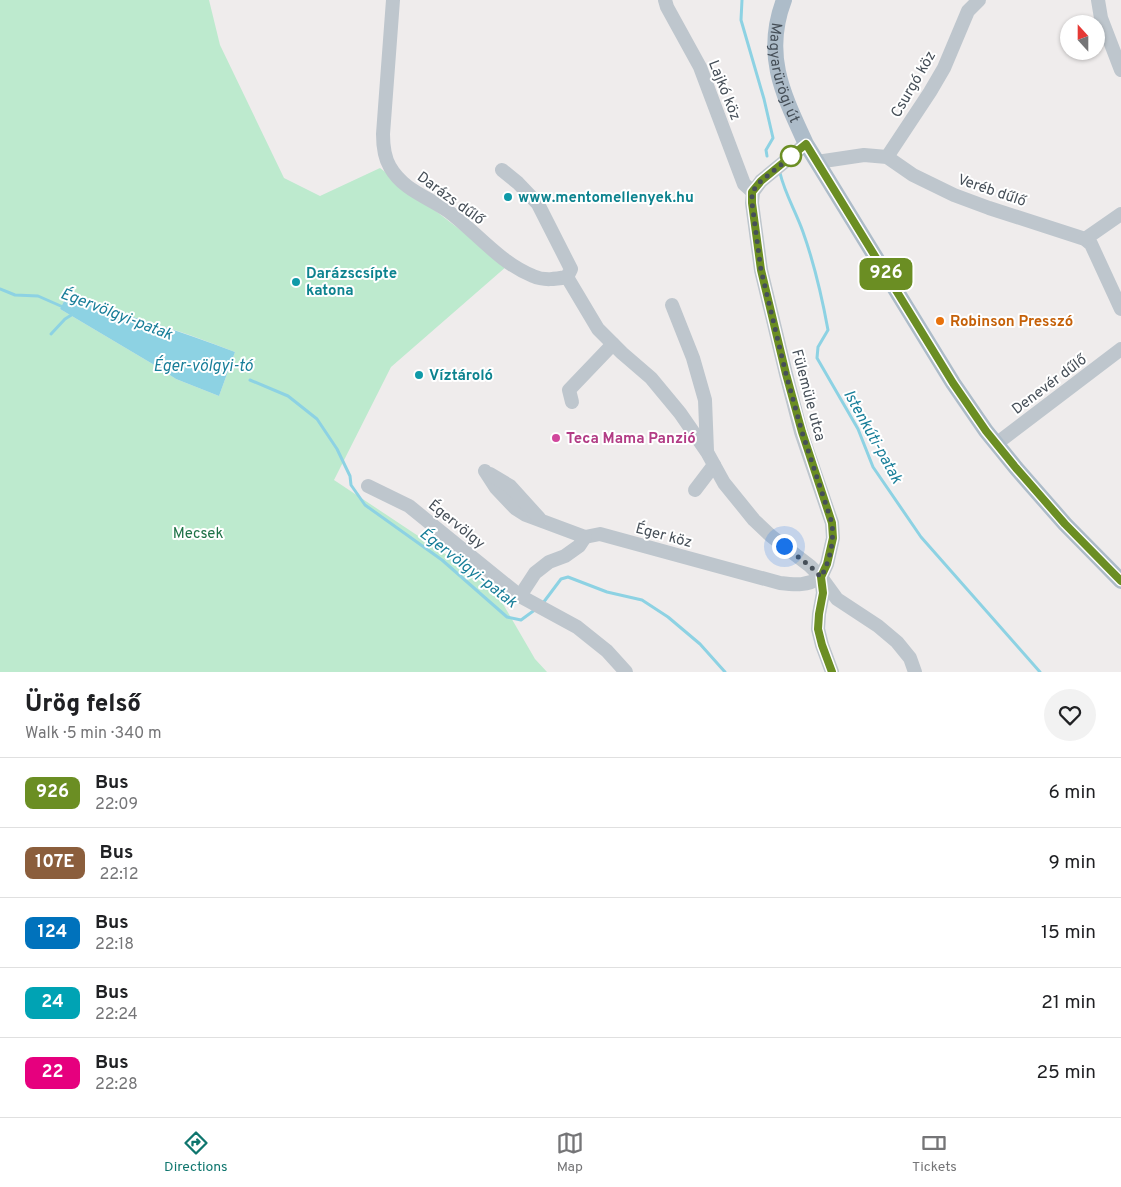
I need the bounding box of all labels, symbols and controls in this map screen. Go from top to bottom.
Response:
north arrow [1060,15,1105,60]
map controls [1060,15,1105,60]
street label: Magyarürögi út [764,21,803,126]
street label: Csurgó köz [888,48,941,122]
street label: Lajkó köz [703,58,744,123]
unlabelled marker [780,145,802,167]
street label: Darázs dűlő [413,168,488,230]
street label: Veréb dűlő [955,171,1029,212]
place label: www.mentomellenyek.hu [518,189,694,208]
marker: www.mentomellenyek.hu [502,191,514,203]
line badge: 926 [857,258,915,290]
text: 926 [869,262,903,285]
place label: Darázscsípte katona [306,265,397,301]
marker: Darázscsípte katona [290,276,302,288]
water label: Égervölgyi-patak [57,282,177,346]
place label: Robinson Presszó [950,313,1073,332]
marker: Robinson Presszó [934,315,946,327]
street label: Fülemüle utca [786,347,829,444]
street label: Denevér dűlő [1009,350,1092,420]
water label: Éger-völgyi-tó [153,355,254,377]
place label: Víztároló [429,367,493,386]
marker: Víztároló [413,369,425,381]
water label: Istenkúti-patak [838,387,907,488]
place label: Teca Mama Panzió [566,430,696,449]
marker: Teca Mama Panzió [550,432,562,444]
street label: Égervölgy [424,496,489,554]
street label: Éger köz [633,519,694,553]
water label: Égervölgyi-patak [415,523,523,613]
park label: Mecsek [173,525,223,544]
your location [772,534,797,559]
button: heart [1044,689,1096,741]
text: Ürög felső [25,690,141,720]
text: Walk · 5 min · 340 m [25,724,162,744]
text: Bus [95,771,129,795]
text: 926 [36,781,69,804]
text: 6 min [1049,781,1096,805]
text: 22:09 [95,795,138,815]
text: Bus [100,841,133,865]
text: 107E [35,851,75,874]
text: 9 min [1049,851,1096,875]
text: 22:12 [100,865,139,885]
text: Bus [95,911,129,935]
text: 124 [38,921,67,944]
text: 15 min [1041,921,1096,945]
text: 22:18 [95,935,134,955]
text: Bus [95,981,129,1005]
text: 24 [41,991,64,1014]
text: 21 min [1041,991,1096,1015]
text: 22:24 [95,1005,138,1025]
text: Bus [95,1051,129,1075]
text: 22 [41,1061,64,1084]
text: 25 min [1036,1061,1096,1085]
text: 22:28 [95,1075,138,1095]
tab: Directions [164,1129,228,1176]
tab: Map [556,1129,584,1176]
tab: Tickets [912,1129,957,1176]

